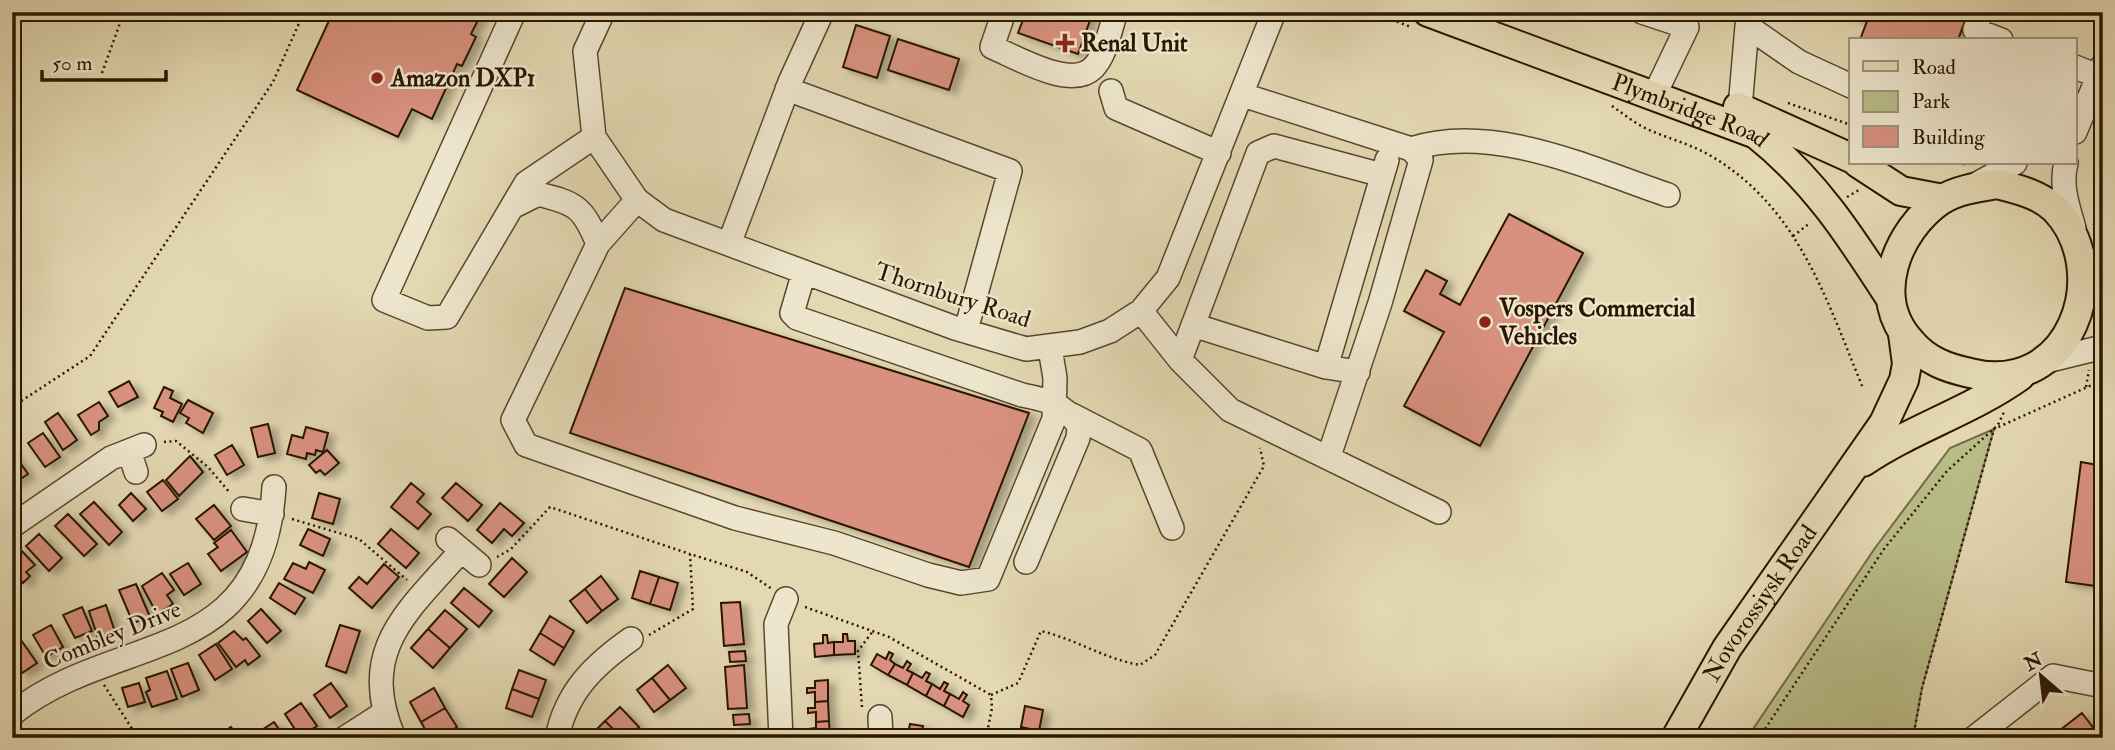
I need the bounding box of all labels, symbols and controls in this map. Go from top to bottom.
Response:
place label: Renal Unit [1081,28,1188,59]
marker: Renal Unit [1055,33,1075,53]
scale bar [42,38,166,82]
legend [1849,38,2076,164]
text: 50 m [52,50,93,77]
text: Road [1912,54,1957,81]
place label: Amazon DXP1 [390,63,535,94]
street label: Plymbridge Road [1608,67,1775,154]
marker: Amazon DXP1 [369,70,385,86]
text: Park [1912,88,1950,115]
text: Building [1912,124,1985,151]
street label: Thornbury Road [871,256,1035,335]
place label: Vospers Commercial Vehicles [1498,293,1696,352]
marker: Vospers Commercial Vehicles [1477,314,1493,330]
street label: Novorossiysk Road [1696,519,1824,687]
street label: Combley Drive [39,594,186,677]
north arrow [2007,642,2076,712]
text: N [2019,647,2048,677]

